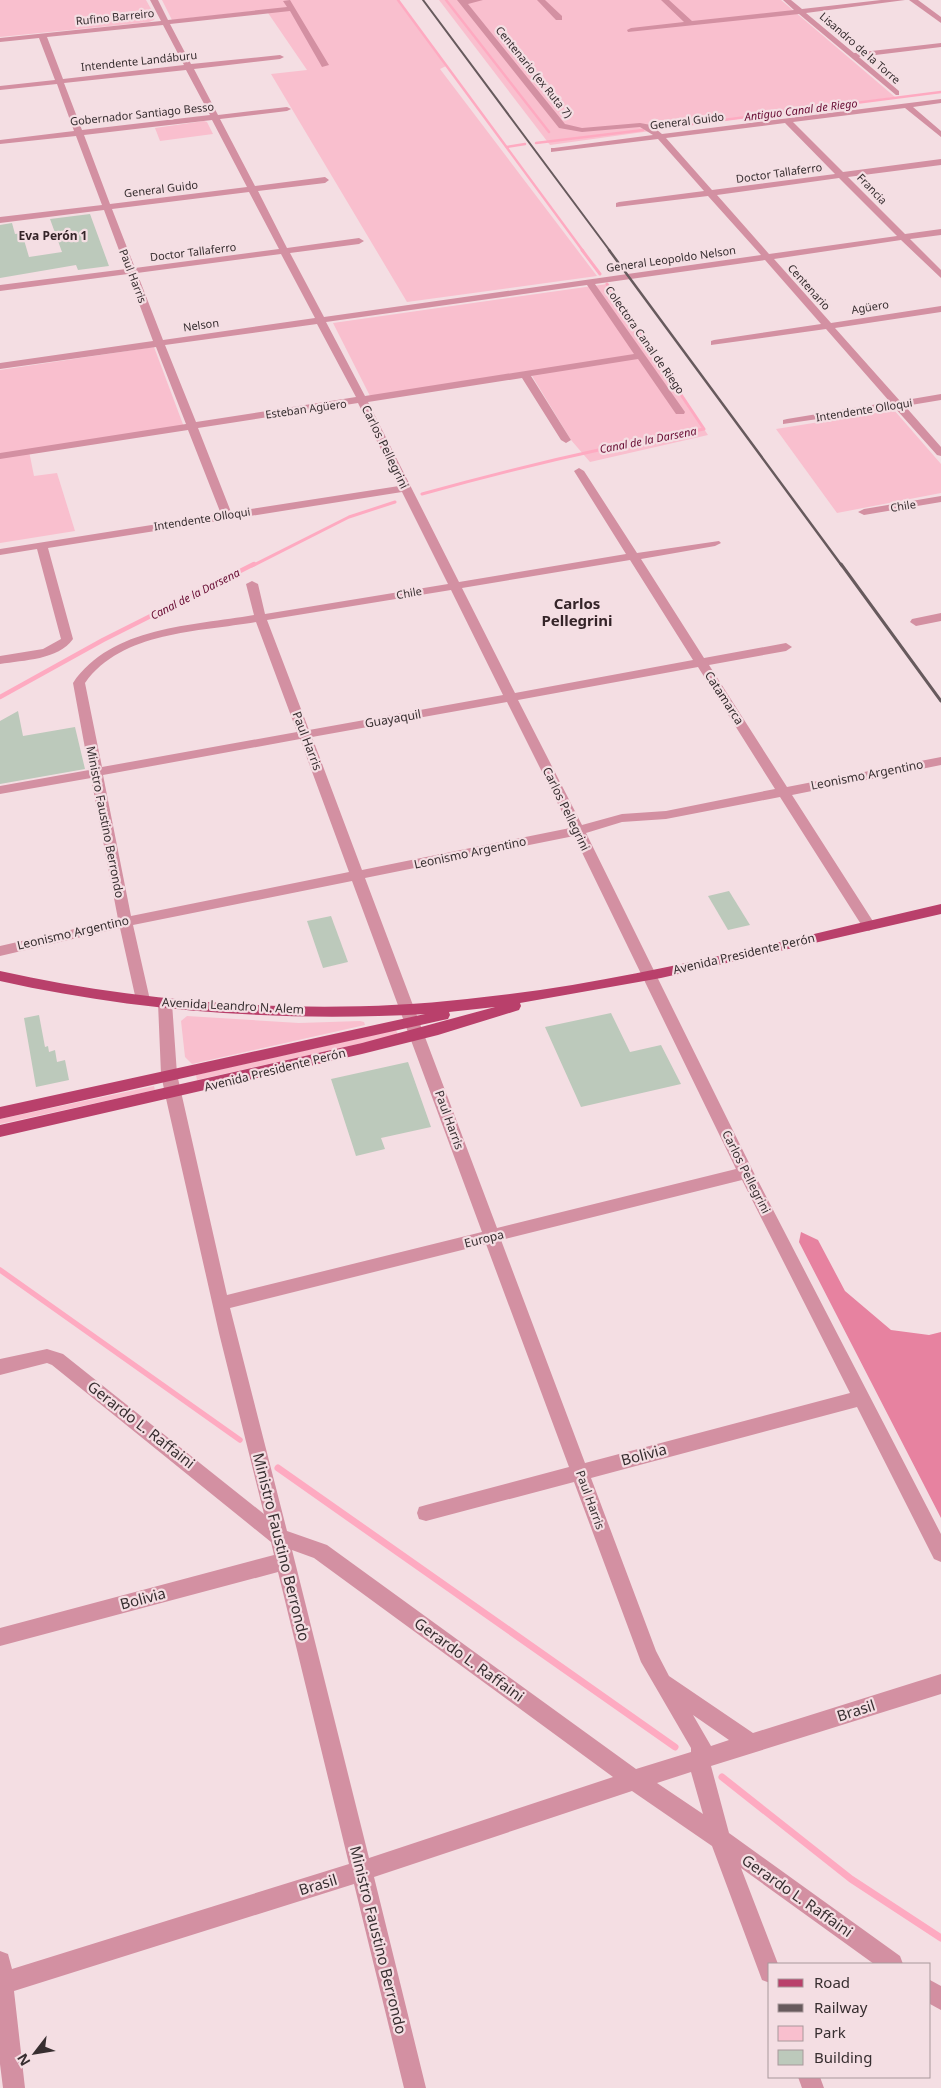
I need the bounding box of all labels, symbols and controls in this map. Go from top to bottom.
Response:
street label: Rufino Barreiro [75,5,155,28]
street label: Lisandro de la Torre [817,8,904,87]
street label: Centenario (ex Ruta 7) [493,23,576,121]
street label: Intendente Landáburu [80,47,198,74]
water label: Antiguo Canal de Riego [743,95,858,124]
street label: Gobernador Santiago Besso [69,98,215,129]
street label: General Guido [649,108,725,132]
street label: Doctor Tallaferro [735,159,823,186]
street label: Francia [854,170,891,207]
street label: General Guido [123,176,199,200]
district label: Eva Perón 1 [19,227,87,244]
street label: Doctor Tallaferro [149,239,237,264]
street label: General Leopoldo Nelson [605,242,737,275]
street label: Paul Harris [116,247,151,305]
street label: Centenario [785,260,834,313]
street label: Colectora Canal de Riego [602,283,689,397]
street label: Agüero [850,296,890,317]
street label: Nelson [182,315,220,334]
street label: Intendente Olloqui [815,394,913,425]
street label: Esteban Agüero [264,395,348,422]
street label: Carlos Pellegrini [358,402,413,492]
water label: Canal de la Darsena [598,423,698,456]
street label: Chile [889,496,917,515]
street label: Intendente Olloqui [153,503,251,534]
water label: Canal de la Darsena [147,564,243,623]
street label: Chile [395,583,423,602]
district label: Carlos Pellegrini [541,593,613,630]
street label: Catamarca [701,668,748,728]
street label: Guayaquil [364,705,422,732]
street label: Paul Harris [288,709,327,773]
street label: Ministro Faustino Berrondo [82,744,129,899]
street label: Leonismo Argentino [809,755,925,794]
street label: Carlos Pellegrini [539,764,594,854]
street label: Leonismo Argentino [412,832,528,873]
street label: Leonismo Argentino [15,911,131,954]
street label: Avenida Presidente Perón [671,929,816,978]
street label: Avenida Leandro N. Alem [162,993,304,1018]
street label: Avenida Presidente Perón [202,1044,347,1095]
street label: Paul Harris [431,1088,468,1152]
street label: Carlos Pellegrini [718,1127,775,1216]
street label: Europa [462,1225,505,1252]
street label: Gerardo L. Raffaini [84,1376,199,1472]
street label: Bolivia [619,1438,669,1470]
street label: Ministro Faustino Berrondo [249,1451,315,1643]
street label: Paul Harris [572,1468,609,1532]
street label: Bolivia [118,1582,168,1614]
street label: Gerardo L. Raffaini [411,1613,528,1706]
street label: Brasil [834,1695,877,1726]
street label: Ministro Faustino Berrondo [346,1844,412,2036]
street label: Gerardo L. Raffaini [738,1849,857,1941]
street label: Brasil [296,1869,339,1899]
legend [768,1963,931,2078]
text: Road [814,1972,850,1992]
text: Railway [814,1997,868,2017]
text: Park [814,2022,846,2042]
north arrow [10,2028,60,2078]
text: Building [814,2047,872,2067]
text: N [12,2050,35,2070]

